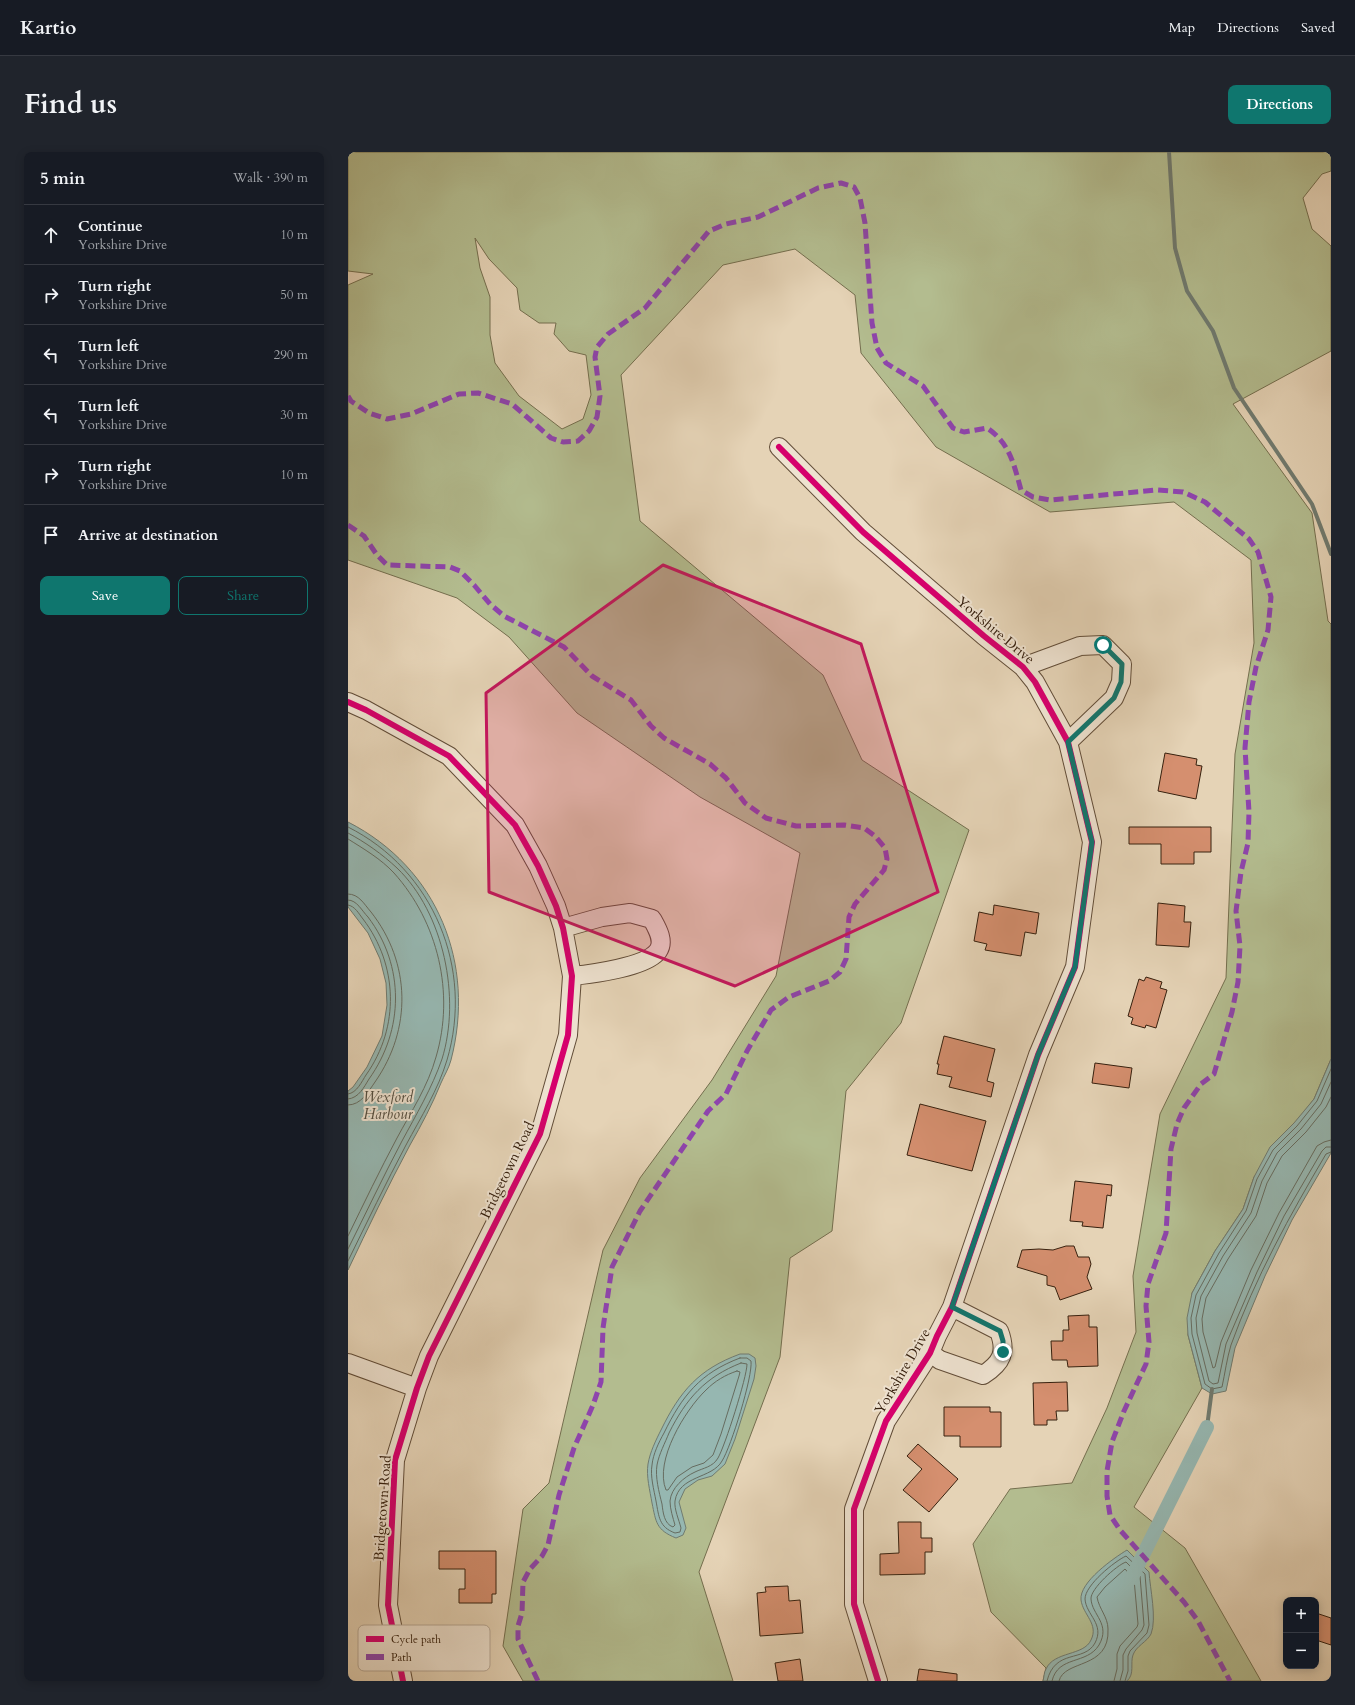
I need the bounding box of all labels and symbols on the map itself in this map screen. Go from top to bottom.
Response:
street label: Yorkshire Drive [953,592,1039,669]
route start [1094,636,1112,654]
water label: Wexford Harbour [363,1087,414,1124]
street label: Bridgetown Road [476,1118,539,1222]
street label: Yorkshire Drive [870,1325,935,1418]
route end [994,1343,1012,1361]
street label: Bridgetown Road [369,1454,396,1562]
legend [358,1625,490,1671]
text: Cycle path [391,1632,441,1647]
text: Path [391,1650,412,1665]

